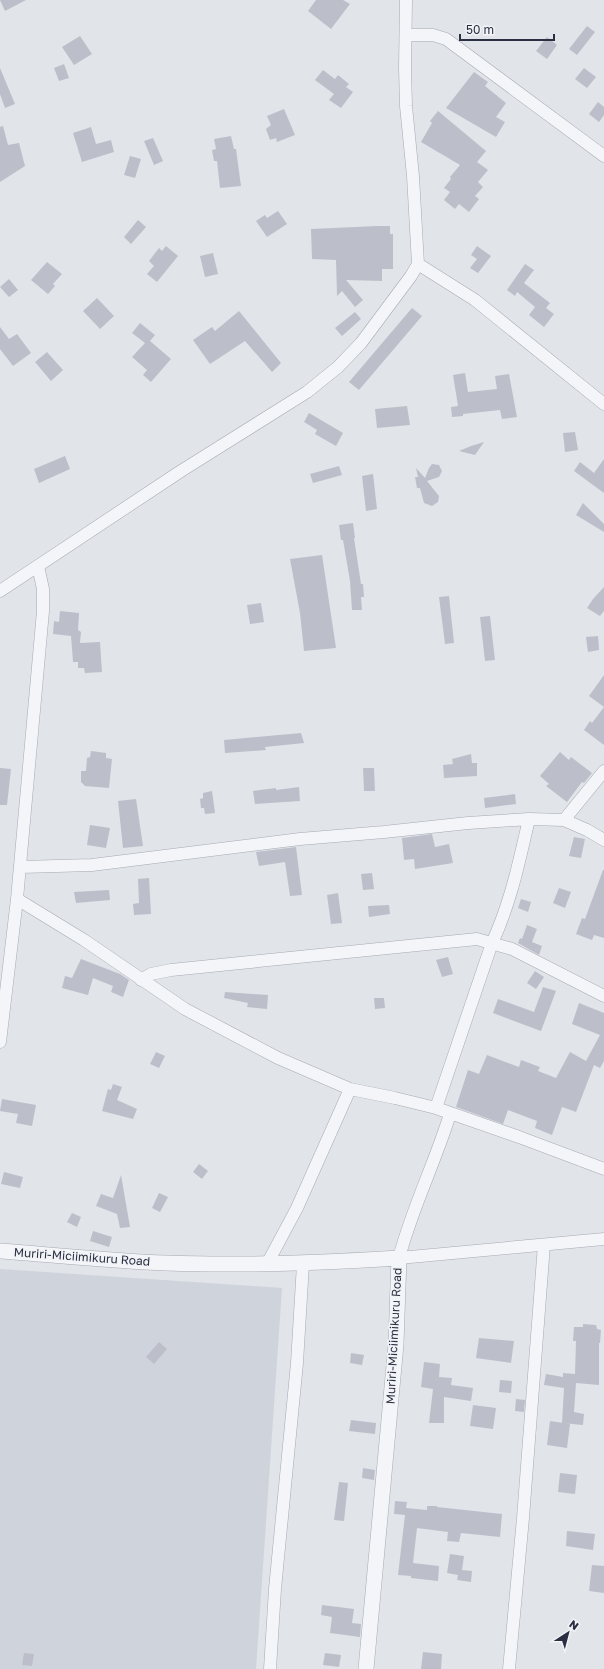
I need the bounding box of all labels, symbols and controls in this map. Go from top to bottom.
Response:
scale bar [460,16,554,42]
text: 50 m [466,22,494,37]
street label: Muriri-Miciimikuru Road [13,1244,151,1269]
street label: Muriri-Miciimikuru Road [382,1267,405,1405]
north arrow [548,1613,588,1653]
text: N [567,1617,581,1632]

